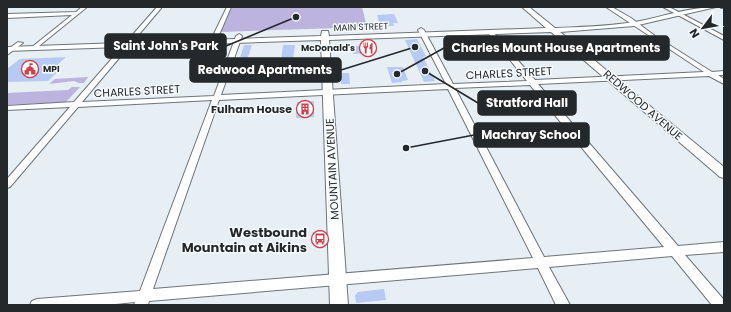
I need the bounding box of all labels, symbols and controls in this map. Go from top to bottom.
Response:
north arrow [683,8,723,48]
street label: MAIN STREET [334,20,389,34]
text: N [686,26,703,41]
callout: Saint John's Park [105,34,226,58]
callout: Charles Mount House Apartments [444,36,669,60]
text: Saint John's Park [113,37,219,54]
restaurant icon: McDonald's [358,38,378,58]
text: Charles Mount House Apartments [452,39,661,56]
place label: McDonald's [301,42,355,54]
callout: Redwood Apartments [190,58,341,82]
public building icon: MPI [20,59,40,79]
text: Redwood Apartments [198,61,333,78]
place label: MPI [43,63,60,75]
street label: CHARLES STREET [465,63,553,83]
street label: REDWOOD AVENUE [600,66,686,144]
street label: CHARLES STREET [93,81,181,101]
callout: Stratford Hall [478,91,576,115]
text: Stratford Hall [486,94,568,111]
building icon: Fulham House [295,99,315,119]
place label: Fulham House [211,101,292,117]
street label: MOUNTAIN AVENUE [321,118,343,220]
callout: Machray School [474,123,589,147]
text: Machray School [481,126,581,143]
place label: Westbound Mountain at Aikins [182,223,307,257]
bus stop icon: Westbound Mountain at Aikins [310,229,330,249]

